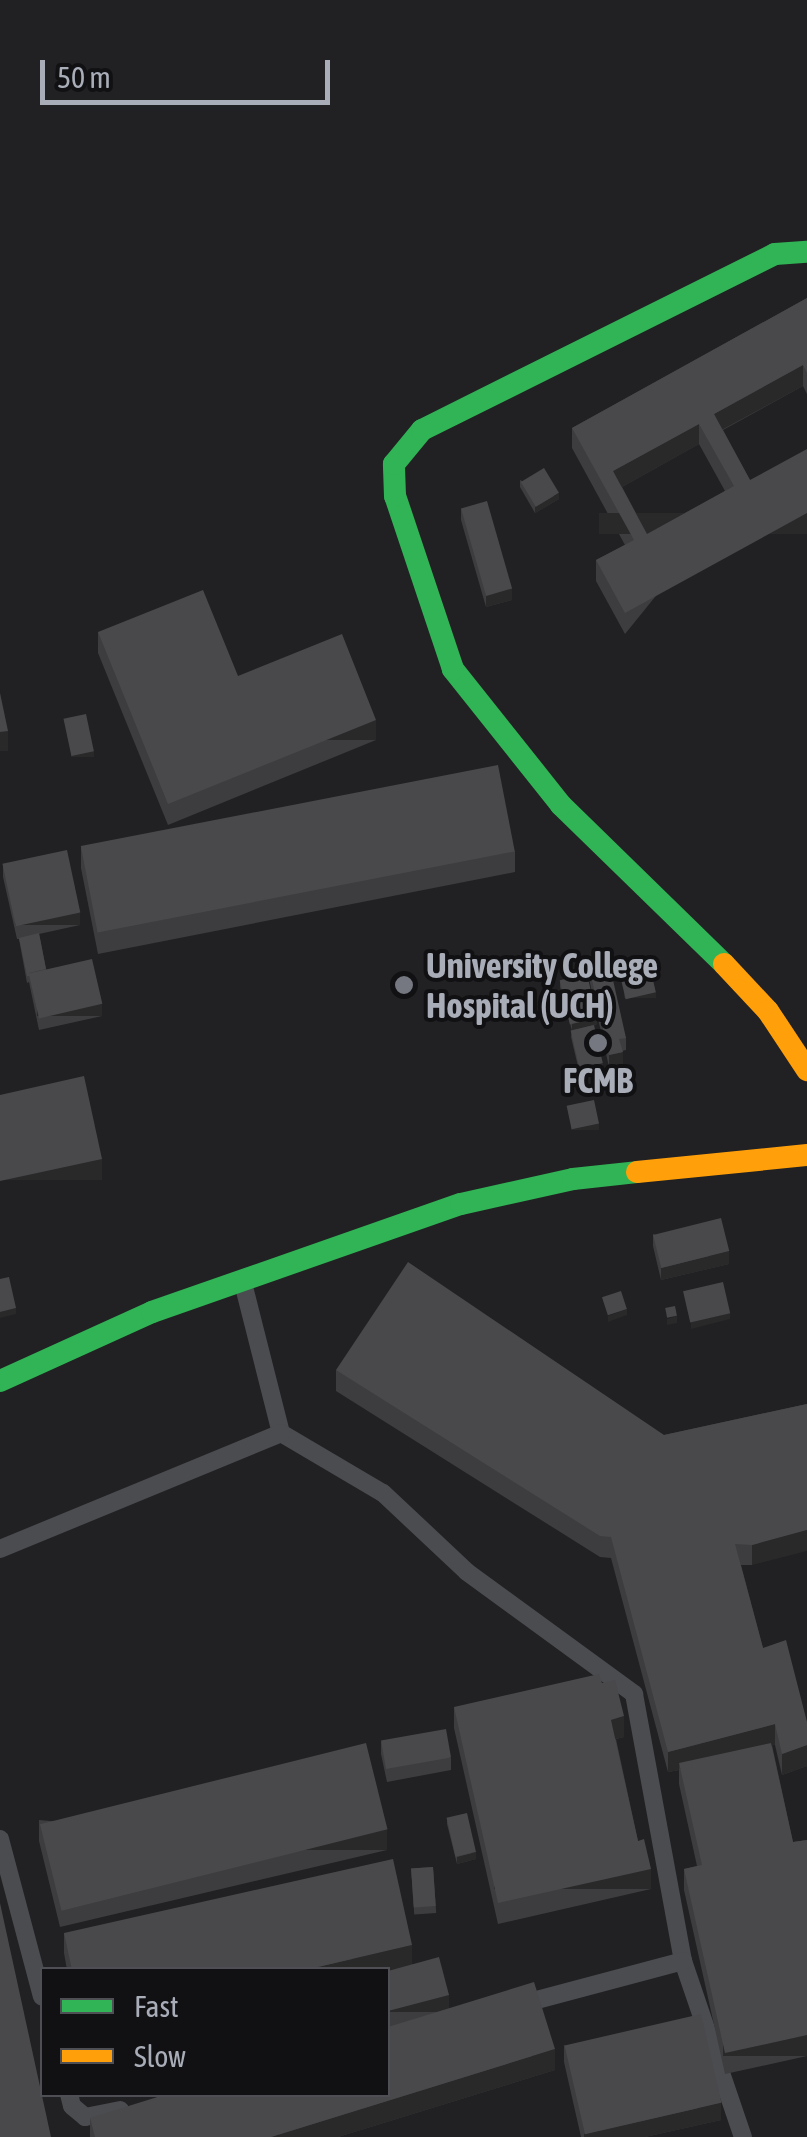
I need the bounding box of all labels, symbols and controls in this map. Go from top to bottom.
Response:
scale bar [45,40,335,102]
text: 50 m [57,60,111,94]
place label: University College Hospital (UCH) [426,944,658,1026]
marker: University College Hospital (UCH) [391,972,417,998]
marker: FCMB [587,1032,609,1054]
place label: FCMB [563,1059,633,1101]
legend [40,1967,390,2097]
text: Fast [134,1989,179,2023]
text: Slow [134,2039,186,2073]

